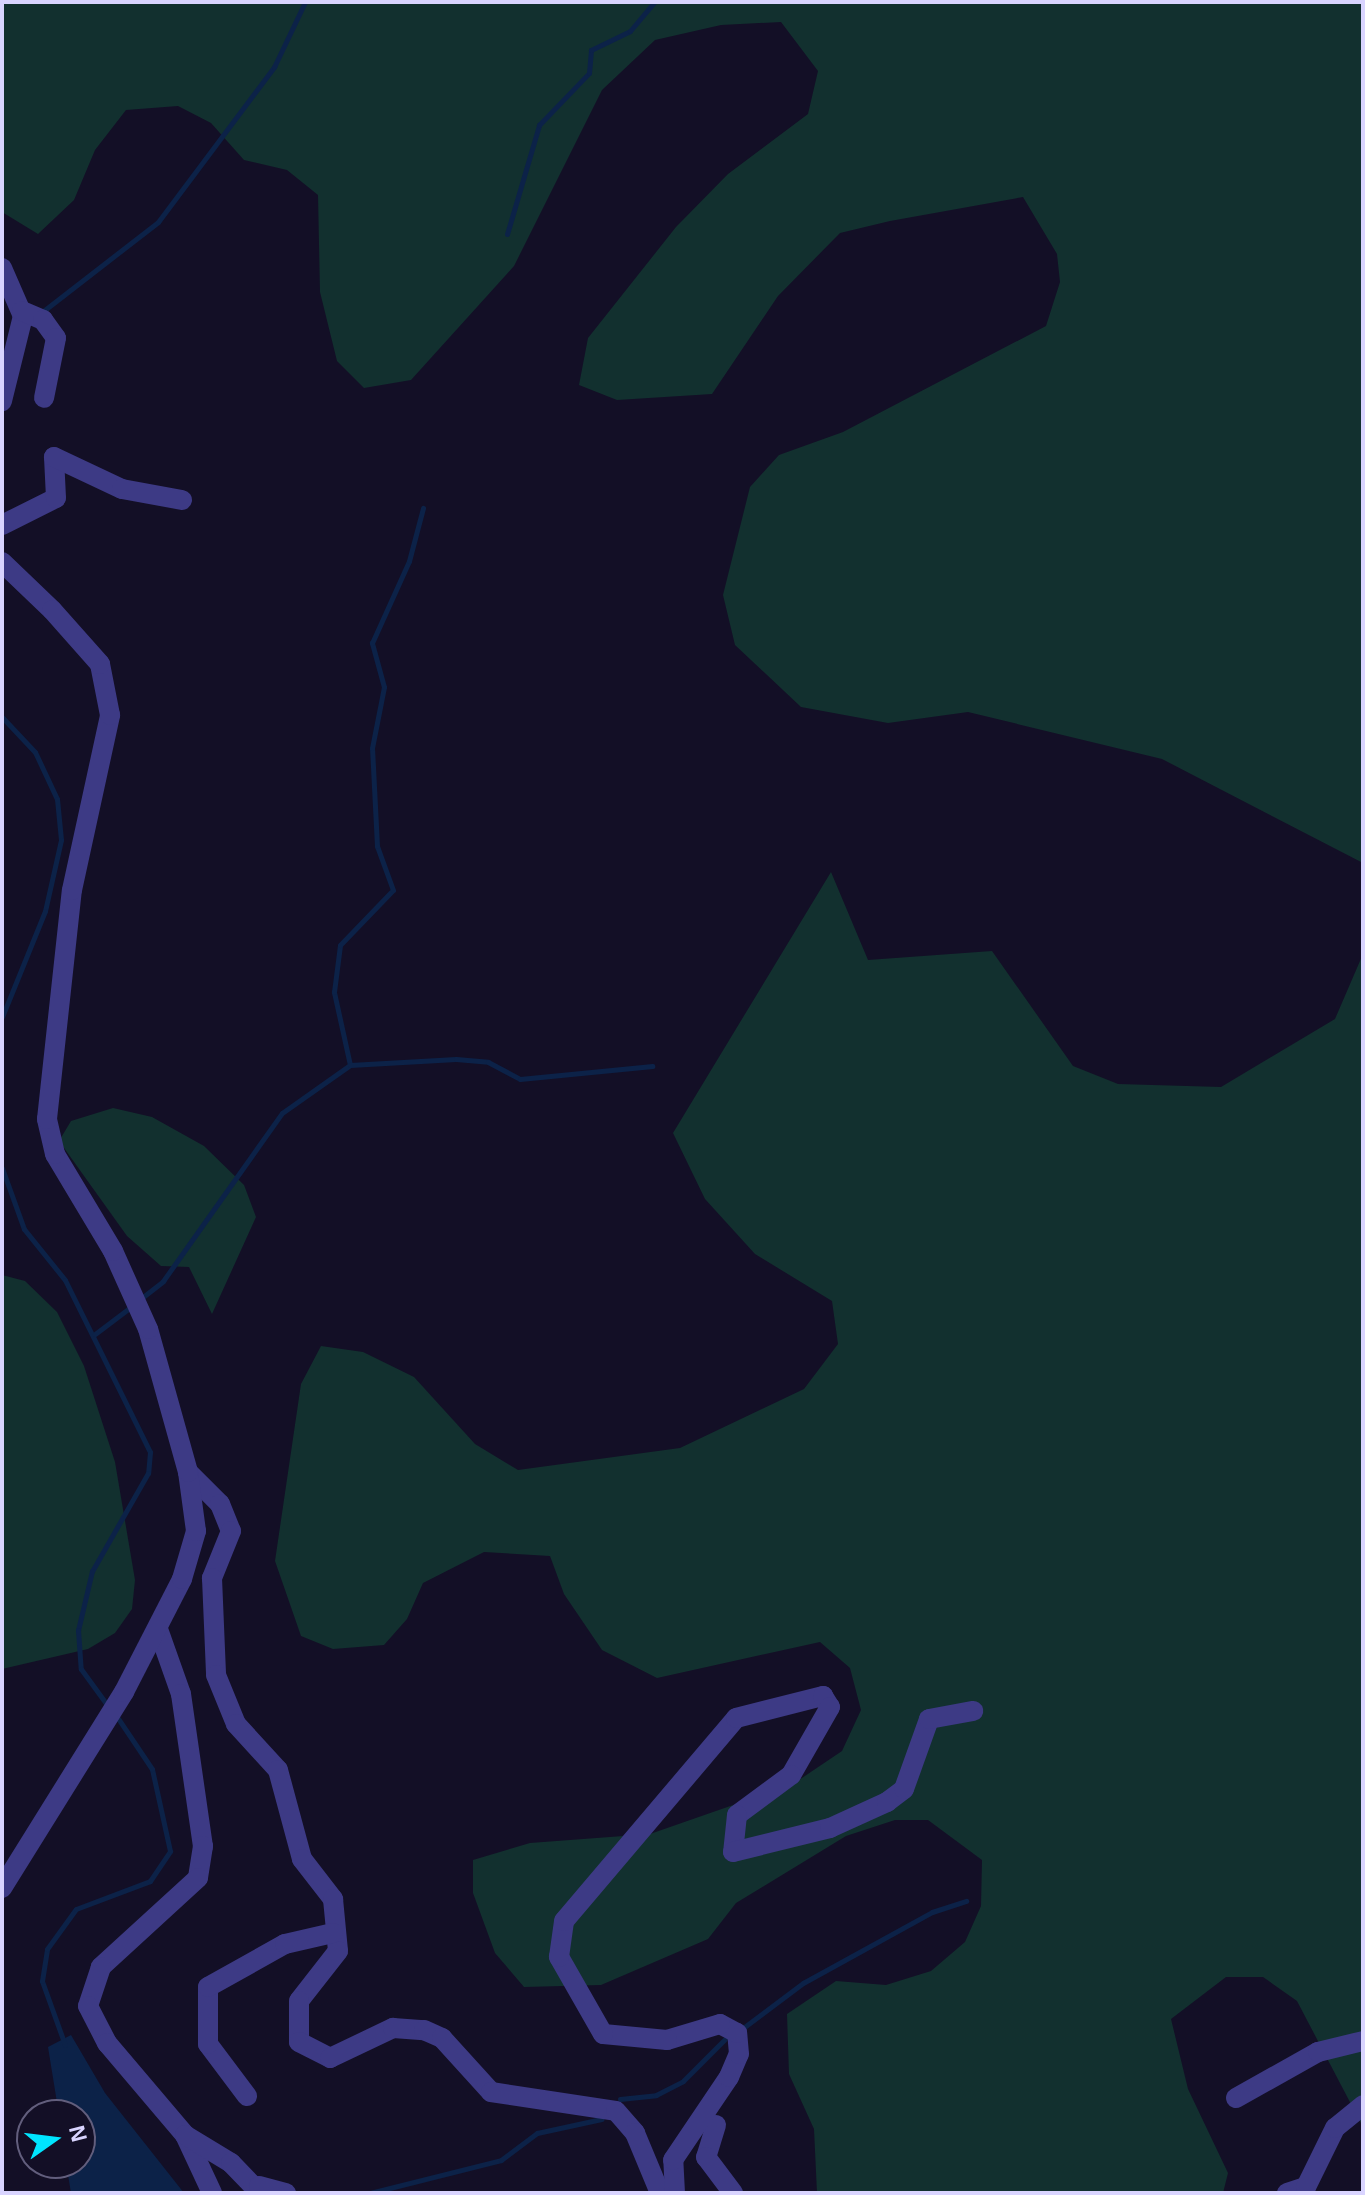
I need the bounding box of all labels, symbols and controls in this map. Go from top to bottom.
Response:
north arrow [16,2099,96,2179]
text: N [64,2123,92,2144]

